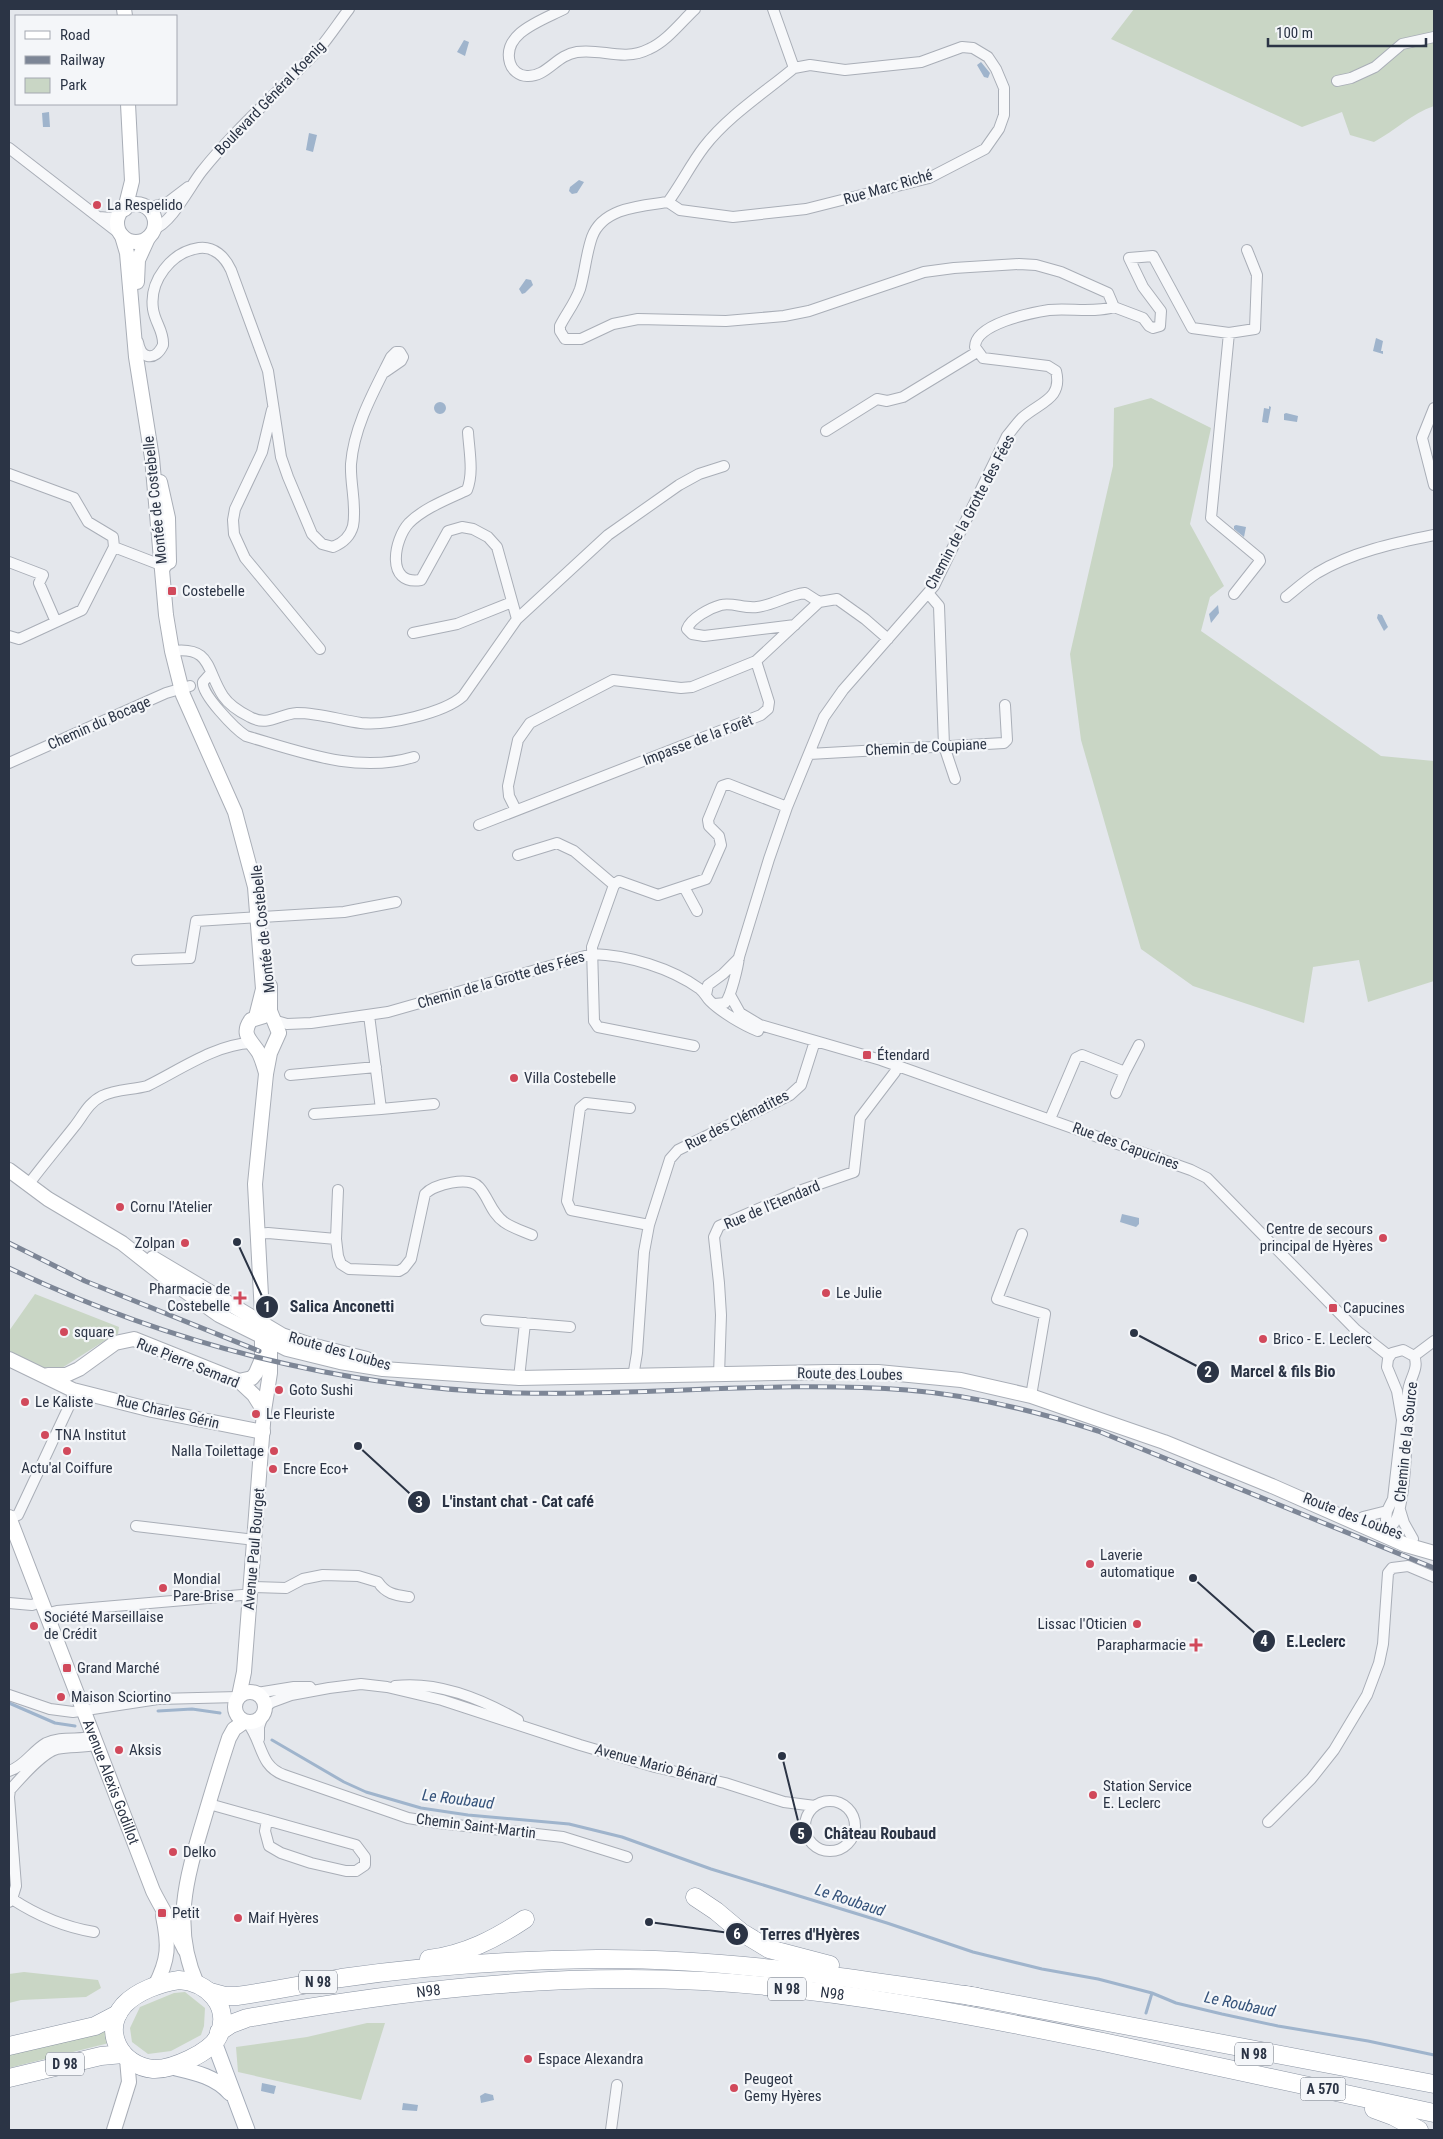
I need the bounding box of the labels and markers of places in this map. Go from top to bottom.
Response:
place label: La Respelido [107,196,183,214]
marker: La Respelido [91,199,103,211]
place label: Costebelle [182,582,245,600]
marker: Costebelle [166,585,178,597]
place label: Étendard [877,1046,930,1064]
marker: Étendard [861,1049,873,1061]
place label: Villa Costebelle [524,1069,616,1087]
marker: Villa Costebelle [508,1072,520,1084]
place label: Cornu l'Atelier [130,1198,213,1216]
marker: Cornu l'Atelier [114,1201,126,1213]
place label: Centre de secours principal de Hyères [1260,1220,1373,1255]
marker: Centre de secours principal de Hyères [1377,1232,1389,1244]
place label: Zolpan [134,1234,175,1252]
marker: Zolpan [179,1237,191,1249]
place label: Pharmacie de Costebelle [149,1280,230,1315]
place label: Le Julie [836,1284,882,1302]
marker: Le Julie [820,1287,832,1299]
callout: Salica Anconetti [254,1291,404,1322]
marker: Pharmacie de Costebelle [234,1292,246,1304]
place label: Capucines [1343,1299,1405,1317]
marker: Capucines [1327,1302,1339,1314]
place label: square [74,1323,114,1341]
marker: square [58,1326,70,1338]
place label: Brico - E. Leclerc [1273,1330,1372,1348]
marker: Brico - E. Leclerc [1257,1333,1269,1345]
callout: Marcel & fils Bio [1195,1356,1346,1387]
place label: Goto Sushi [289,1381,353,1399]
marker: Goto Sushi [273,1384,285,1396]
place label: Le Kaliste [35,1393,93,1411]
marker: Le Kaliste [19,1396,31,1408]
place label: Le Fleuriste [266,1405,335,1423]
marker: Le Fleuriste [250,1408,262,1420]
place label: TNA Institut [55,1426,126,1444]
marker: TNA Institut [39,1429,51,1441]
place label: Nalla Toilettage [171,1442,264,1460]
marker: Actu'al Coiffure [61,1445,73,1457]
marker: Nalla Toilettage [268,1445,280,1457]
place label: Actu'al Coiffure [21,1459,113,1477]
place label: Encre Eco+ [283,1460,349,1478]
marker: Encre Eco+ [267,1463,279,1475]
callout: L'instant chat - Cat café [407,1486,604,1517]
place label: Laverie automatique [1100,1546,1174,1581]
marker: Laverie automatique [1084,1558,1096,1570]
place label: Mondial Pare-Brise [173,1570,234,1605]
marker: Mondial Pare-Brise [157,1582,169,1594]
place label: Société Marseillaise de Crédit [44,1608,163,1643]
place label: Lissac l'Oticien [1038,1615,1127,1633]
marker: Lissac l'Oticien [1131,1618,1143,1630]
marker: Société Marseillaise de Crédit [28,1620,40,1632]
callout: E.Leclerc [1252,1625,1356,1656]
place label: Parapharmacie [1097,1636,1186,1654]
marker: Parapharmacie [1190,1639,1202,1651]
place label: Grand Marché [77,1659,160,1677]
marker: Grand Marché [61,1662,73,1674]
place label: Maison Sciortino [71,1688,171,1706]
marker: Maison Sciortino [55,1691,67,1703]
place label: Aksis [129,1741,162,1759]
marker: Aksis [113,1744,125,1756]
place label: Station Service E. Leclerc [1103,1777,1192,1812]
marker: Station Service E. Leclerc [1087,1789,1099,1801]
callout: Château Roubaud [789,1818,946,1849]
place label: Delko [183,1843,216,1861]
marker: Delko [167,1846,179,1858]
place label: Petit [172,1904,200,1922]
marker: Petit [156,1907,168,1919]
place label: Maif Hyères [248,1909,319,1927]
marker: Maif Hyères [232,1912,244,1924]
callout: Terres d'Hyères [725,1919,870,1950]
place label: Espace Alexandra [538,2050,643,2068]
marker: Espace Alexandra [522,2053,534,2065]
place label: Peugeot Gemy Hyères [744,2070,822,2105]
marker: Peugeot Gemy Hyères [728,2082,740,2094]

